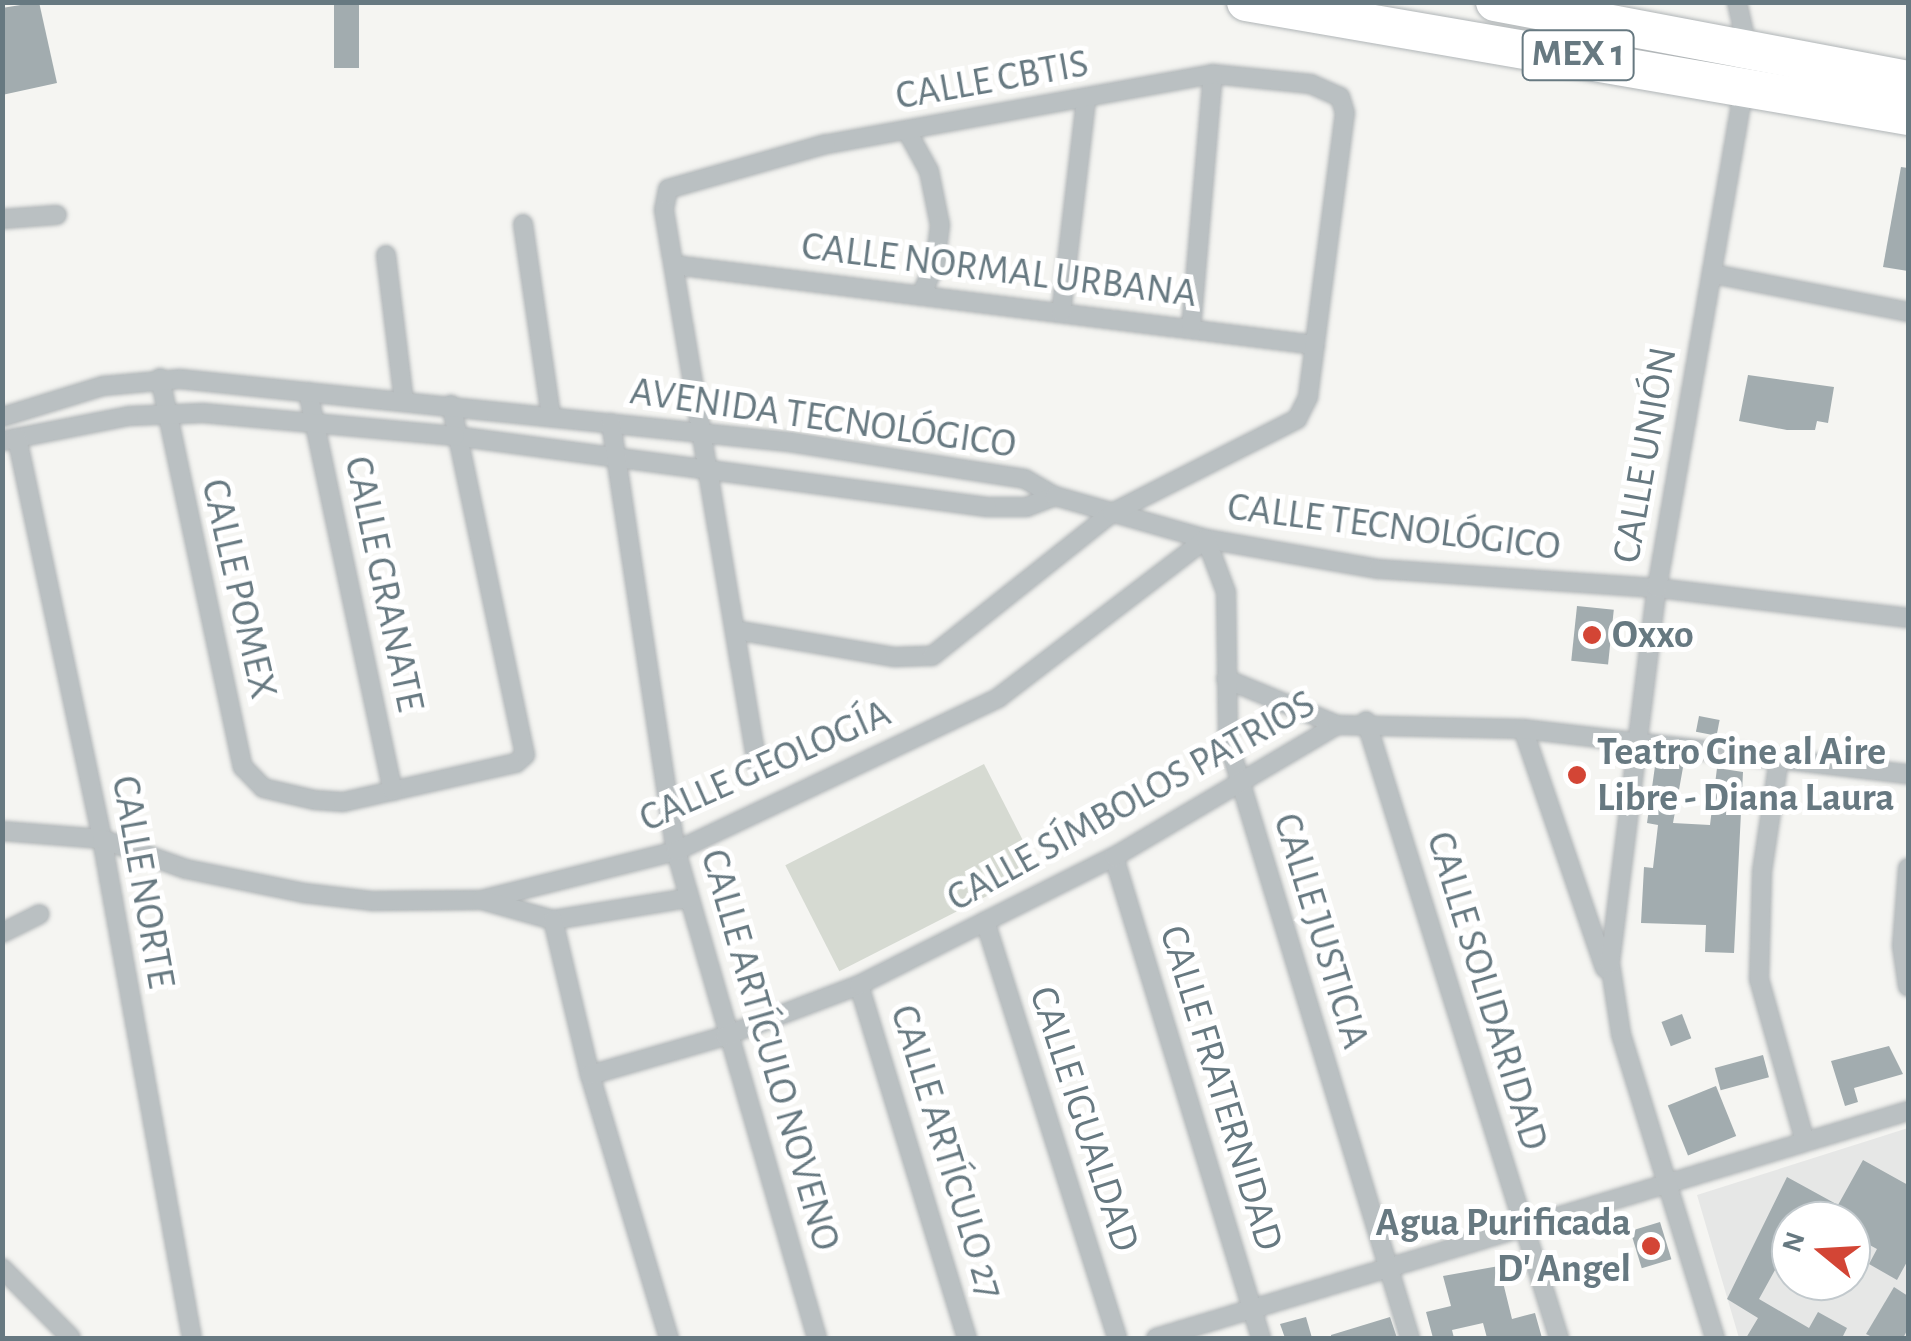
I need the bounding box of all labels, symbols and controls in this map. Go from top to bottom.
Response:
road number: MEX 1 [1520,22,1636,88]
street label: CALLE CBTIS [892,39,1092,121]
street label: CALLE NORMAL URBANA [799,222,1199,318]
street label: CALLE UNIÓN [1602,343,1688,567]
street label: AVENIDA TECNOLÓGICO [627,367,1019,469]
street label: CALLE GRANATE [334,452,434,716]
street label: CALLE POMEX [190,475,288,703]
street label: CALLE TECNOLÓGICO [1225,483,1563,571]
place label: Oxxo [1612,611,1694,659]
marker: Oxxo [1581,624,1603,646]
street label: CALLE SÍMBOLOS PATRIOS [939,680,1323,922]
street label: CALLE GEOLOGÍA [632,689,898,843]
place label: Teatro Cine al Aire Libre - Diana Laura [1597,728,1895,822]
marker: Teatro Cine al Aire Libre - Diana Laura [1566,764,1588,786]
street label: CALLE NORTE [101,772,185,992]
street label: CALLE JUSTICIA [1263,808,1379,1054]
street label: CALLE SOLIDARIDAD [1416,826,1558,1156]
street label: CALLE ARTÍCULO NOVENO [690,844,850,1256]
street label: CALLE FRATERNIDAD [1149,920,1293,1256]
street label: CALLE IGUALDAD [1019,981,1149,1257]
street label: CALLE ARTÍCULO 27 [880,999,1014,1305]
place label: Agua Purificada D' Angel [1375,1199,1631,1293]
north arrow [1771,1201,1871,1301]
text: N [1778,1229,1811,1256]
marker: Agua Purificada D' Angel [1640,1235,1662,1257]

